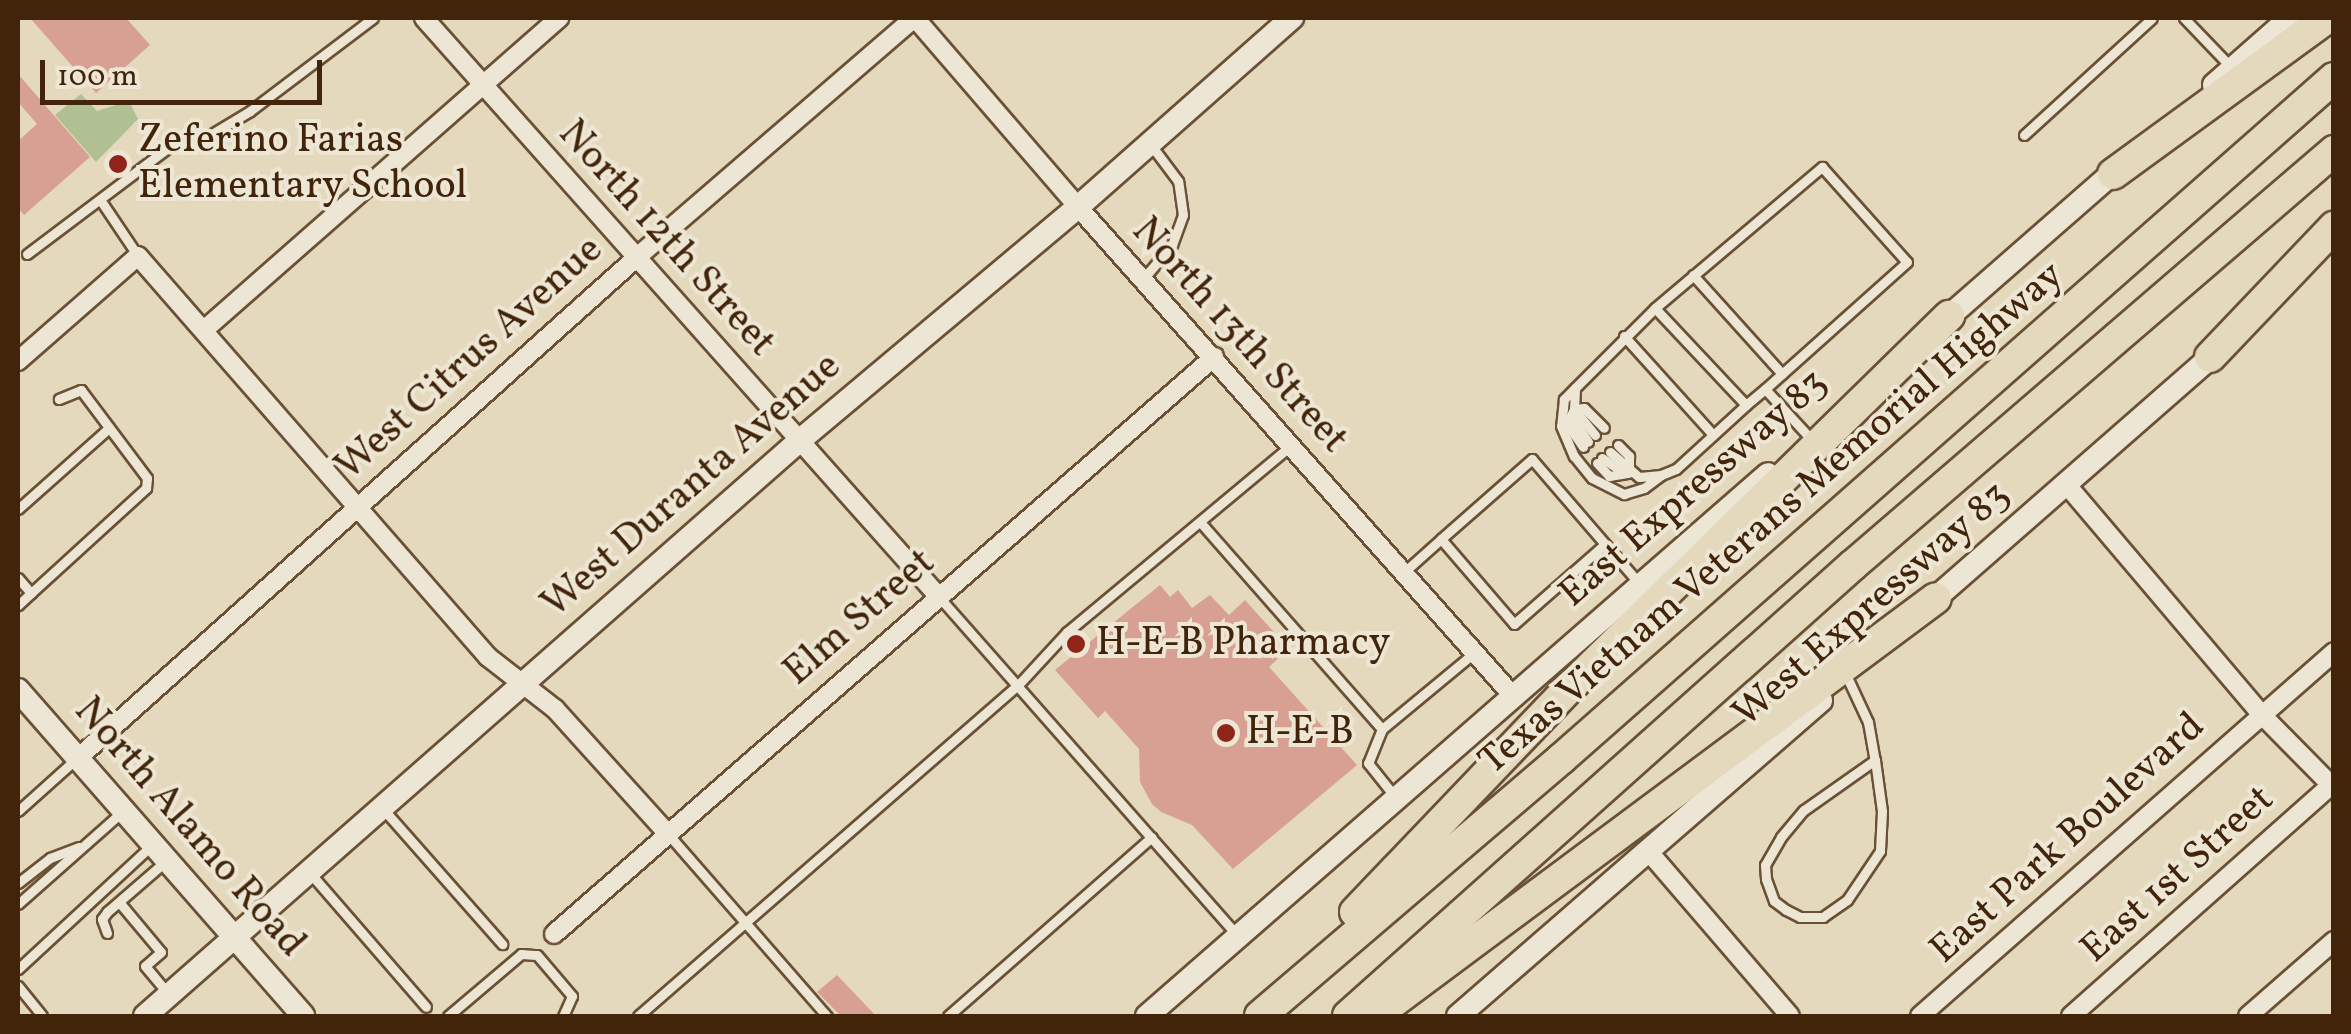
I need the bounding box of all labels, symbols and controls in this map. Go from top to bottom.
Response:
scale bar [45,40,328,102]
text: 100 m [57,56,138,98]
street label: North 12th Street [547,111,785,367]
place label: Zeferino Farias Elementary School [138,117,468,211]
marker: Zeferino Farias Elementary School [107,153,129,175]
street label: North 13th Street [1121,208,1357,464]
street label: West Citrus Avenue [327,227,613,491]
street label: Texas Vietnam Veterans Memorial Highway [1469,251,2075,787]
street label: West Duranta Avenue [533,343,851,629]
street label: East Expressway 83 [1550,359,1838,619]
street label: West Expressway 83 [1723,471,2021,739]
street label: Elm Street [775,539,945,697]
place label: H-E-B Pharmacy [1096,620,1390,668]
marker: H-E-B Pharmacy [1065,633,1087,655]
street label: North Alamo Road [63,688,315,968]
street label: East Park Boulevard [1921,703,2215,975]
place label: H-E-B [1246,709,1354,757]
marker: H-E-B [1215,722,1237,744]
street label: East 1st Street [2072,776,2284,974]

